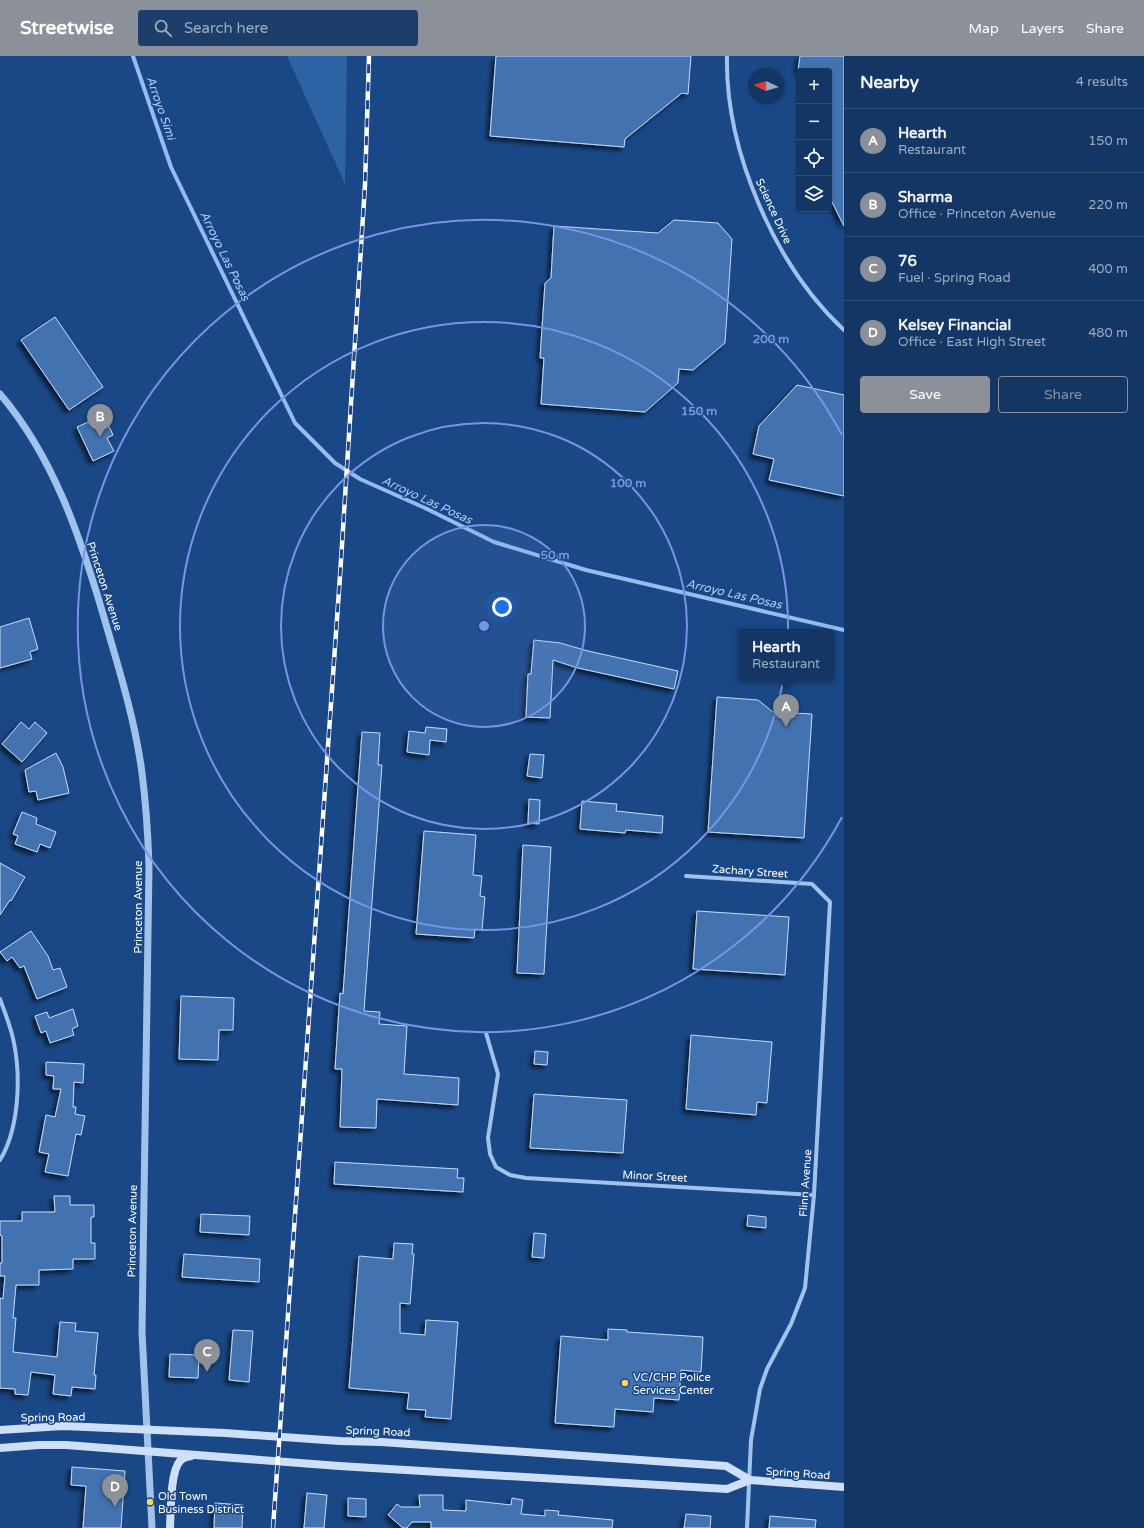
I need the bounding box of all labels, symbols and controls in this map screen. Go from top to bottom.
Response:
search box [138,10,418,46]
text: Streetwise [20,17,114,39]
icon: search [152,17,174,39]
text: Search here [184,19,268,37]
text: Map [969,20,999,37]
text: Layers [1021,20,1064,37]
text: Share [1086,20,1124,37]
north arrow [748,68,784,104]
map controls [796,68,832,212]
button: + [796,68,832,104]
text: Nearby [860,72,919,93]
water label: Arroyo Simi [144,74,179,143]
text: 4 results [1076,74,1128,90]
button: − [796,104,832,140]
text: Hearth [898,124,947,142]
text: A [868,133,878,149]
text: 150 m [1088,133,1128,149]
button: locate [796,140,832,176]
text: Restaurant [898,142,966,158]
button: layers [796,176,832,212]
street label: Science Drive [753,177,794,246]
text: Sharma [898,188,953,206]
text: B [868,197,878,213]
text: 220 m [1088,197,1128,213]
text: Office · Princeton Avenue [898,206,1056,222]
water label: Arroyo Las Posas [197,209,253,304]
text: 76 [898,252,917,270]
text: C [868,261,878,277]
text: 400 m [1088,261,1128,277]
text: Fuel · Spring Road [898,270,1011,286]
text: Kelsey Financial [898,316,1011,334]
text: D [868,325,878,341]
text: 480 m [1088,325,1128,341]
text: 200 m [753,332,789,346]
text: Office · East High Street [898,334,1046,350]
button: Save [860,376,990,413]
button: Share [998,376,1128,413]
pin: B [87,404,113,437]
text: 150 m [681,404,717,418]
water label: Arroyo Las Posas [380,473,475,528]
text: 100 m [610,476,646,490]
street label: Princeton Avenue [84,540,125,632]
text: 50 m [540,548,570,562]
water label: Arroyo Las Posas [685,576,784,612]
your location [492,597,512,617]
centre of rings [477,619,491,633]
popup [738,629,834,681]
text: Hearth [752,638,801,656]
text: Restaurant [752,656,820,672]
pin: A [773,694,799,727]
street label: Princeton Avenue [132,861,145,953]
street label: Zachary Street [711,862,789,881]
street label: Flinn Avenue [797,1149,814,1217]
street label: Minor Street [622,1168,688,1185]
street label: Princeton Avenue [125,1185,140,1277]
pin: C [194,1339,220,1372]
place label: VC/CHP Police Services Center [633,1371,715,1397]
marker: VC/CHP Police Services Center [620,1378,630,1388]
street label: Spring Road [21,1410,86,1425]
street label: Spring Road [345,1424,411,1439]
street label: Spring Road [765,1465,831,1482]
pin: D [102,1474,128,1507]
place label: Old Town Business District [158,1490,244,1516]
marker: Old Town Business District [145,1497,155,1507]

